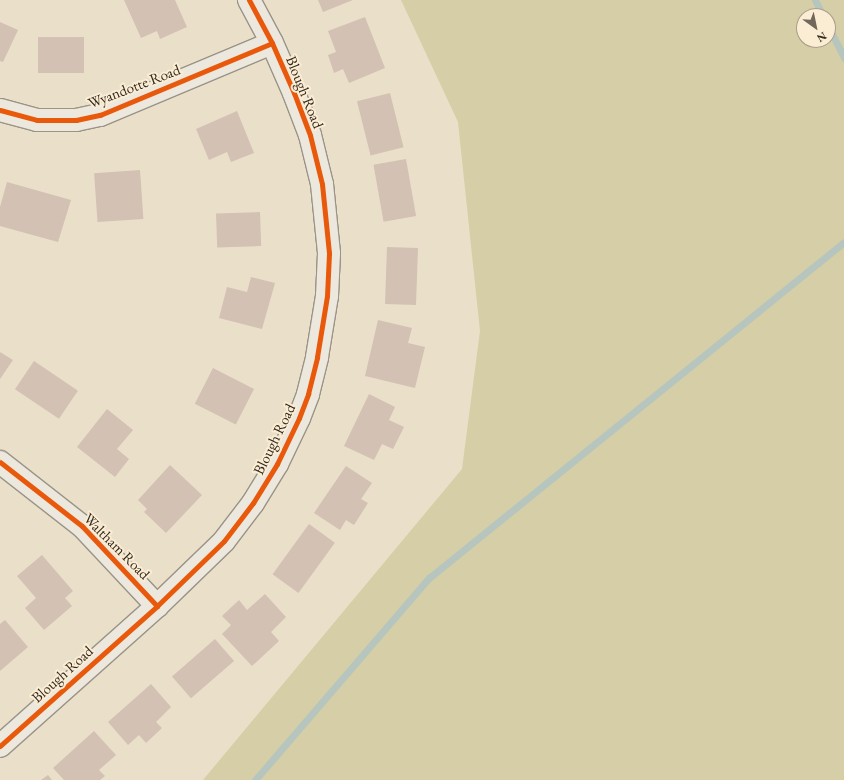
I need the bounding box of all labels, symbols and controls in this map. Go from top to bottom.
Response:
north arrow [796,8,836,48]
text: N [814,29,830,46]
street label: Blough Road [282,53,328,131]
street label: Wyandotte Road [85,60,183,112]
street label: Blough Road [249,401,299,477]
street label: Waltham Road [80,509,154,583]
street label: Blough Road [28,642,96,706]

